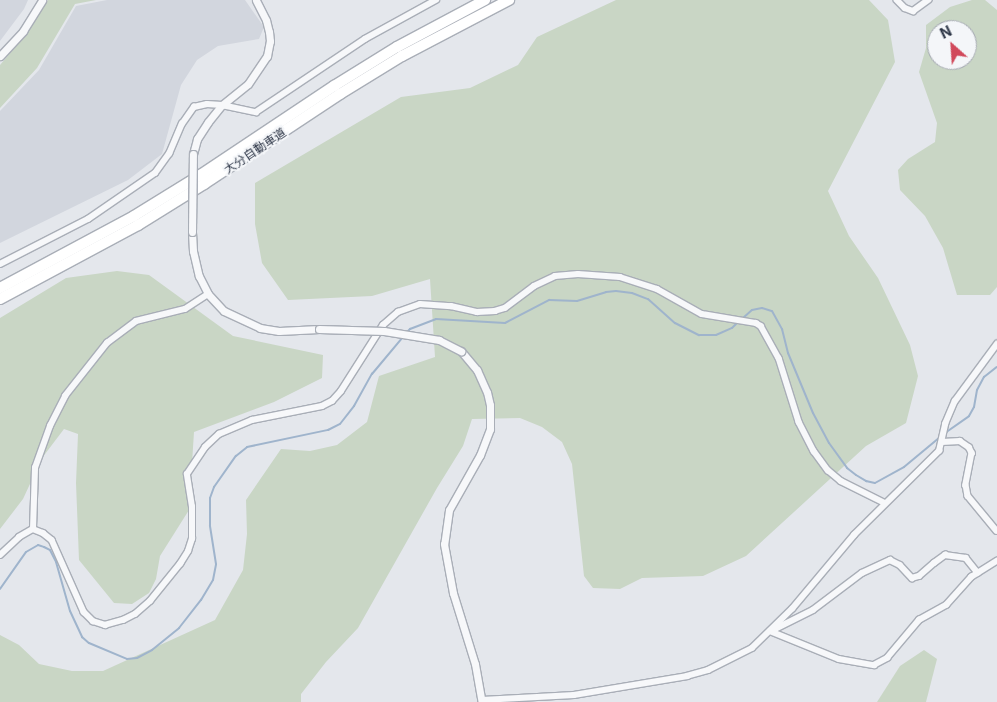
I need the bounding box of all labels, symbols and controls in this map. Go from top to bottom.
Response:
north arrow [927,20,977,70]
text: N [937,22,954,42]
street label: 大分自動車道 [221,125,289,177]

